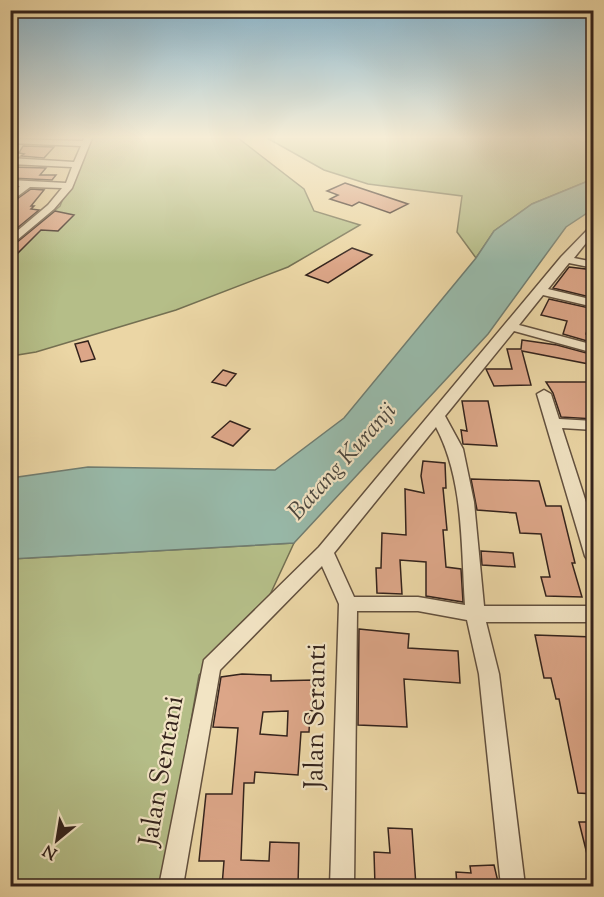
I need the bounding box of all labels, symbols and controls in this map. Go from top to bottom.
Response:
water label: Batang Kuranji [281,396,405,528]
street label: Jalan Seranti [296,642,338,791]
street label: Jalan Sentani [130,693,195,851]
north arrow [27,810,87,870]
text: N [39,838,62,864]

